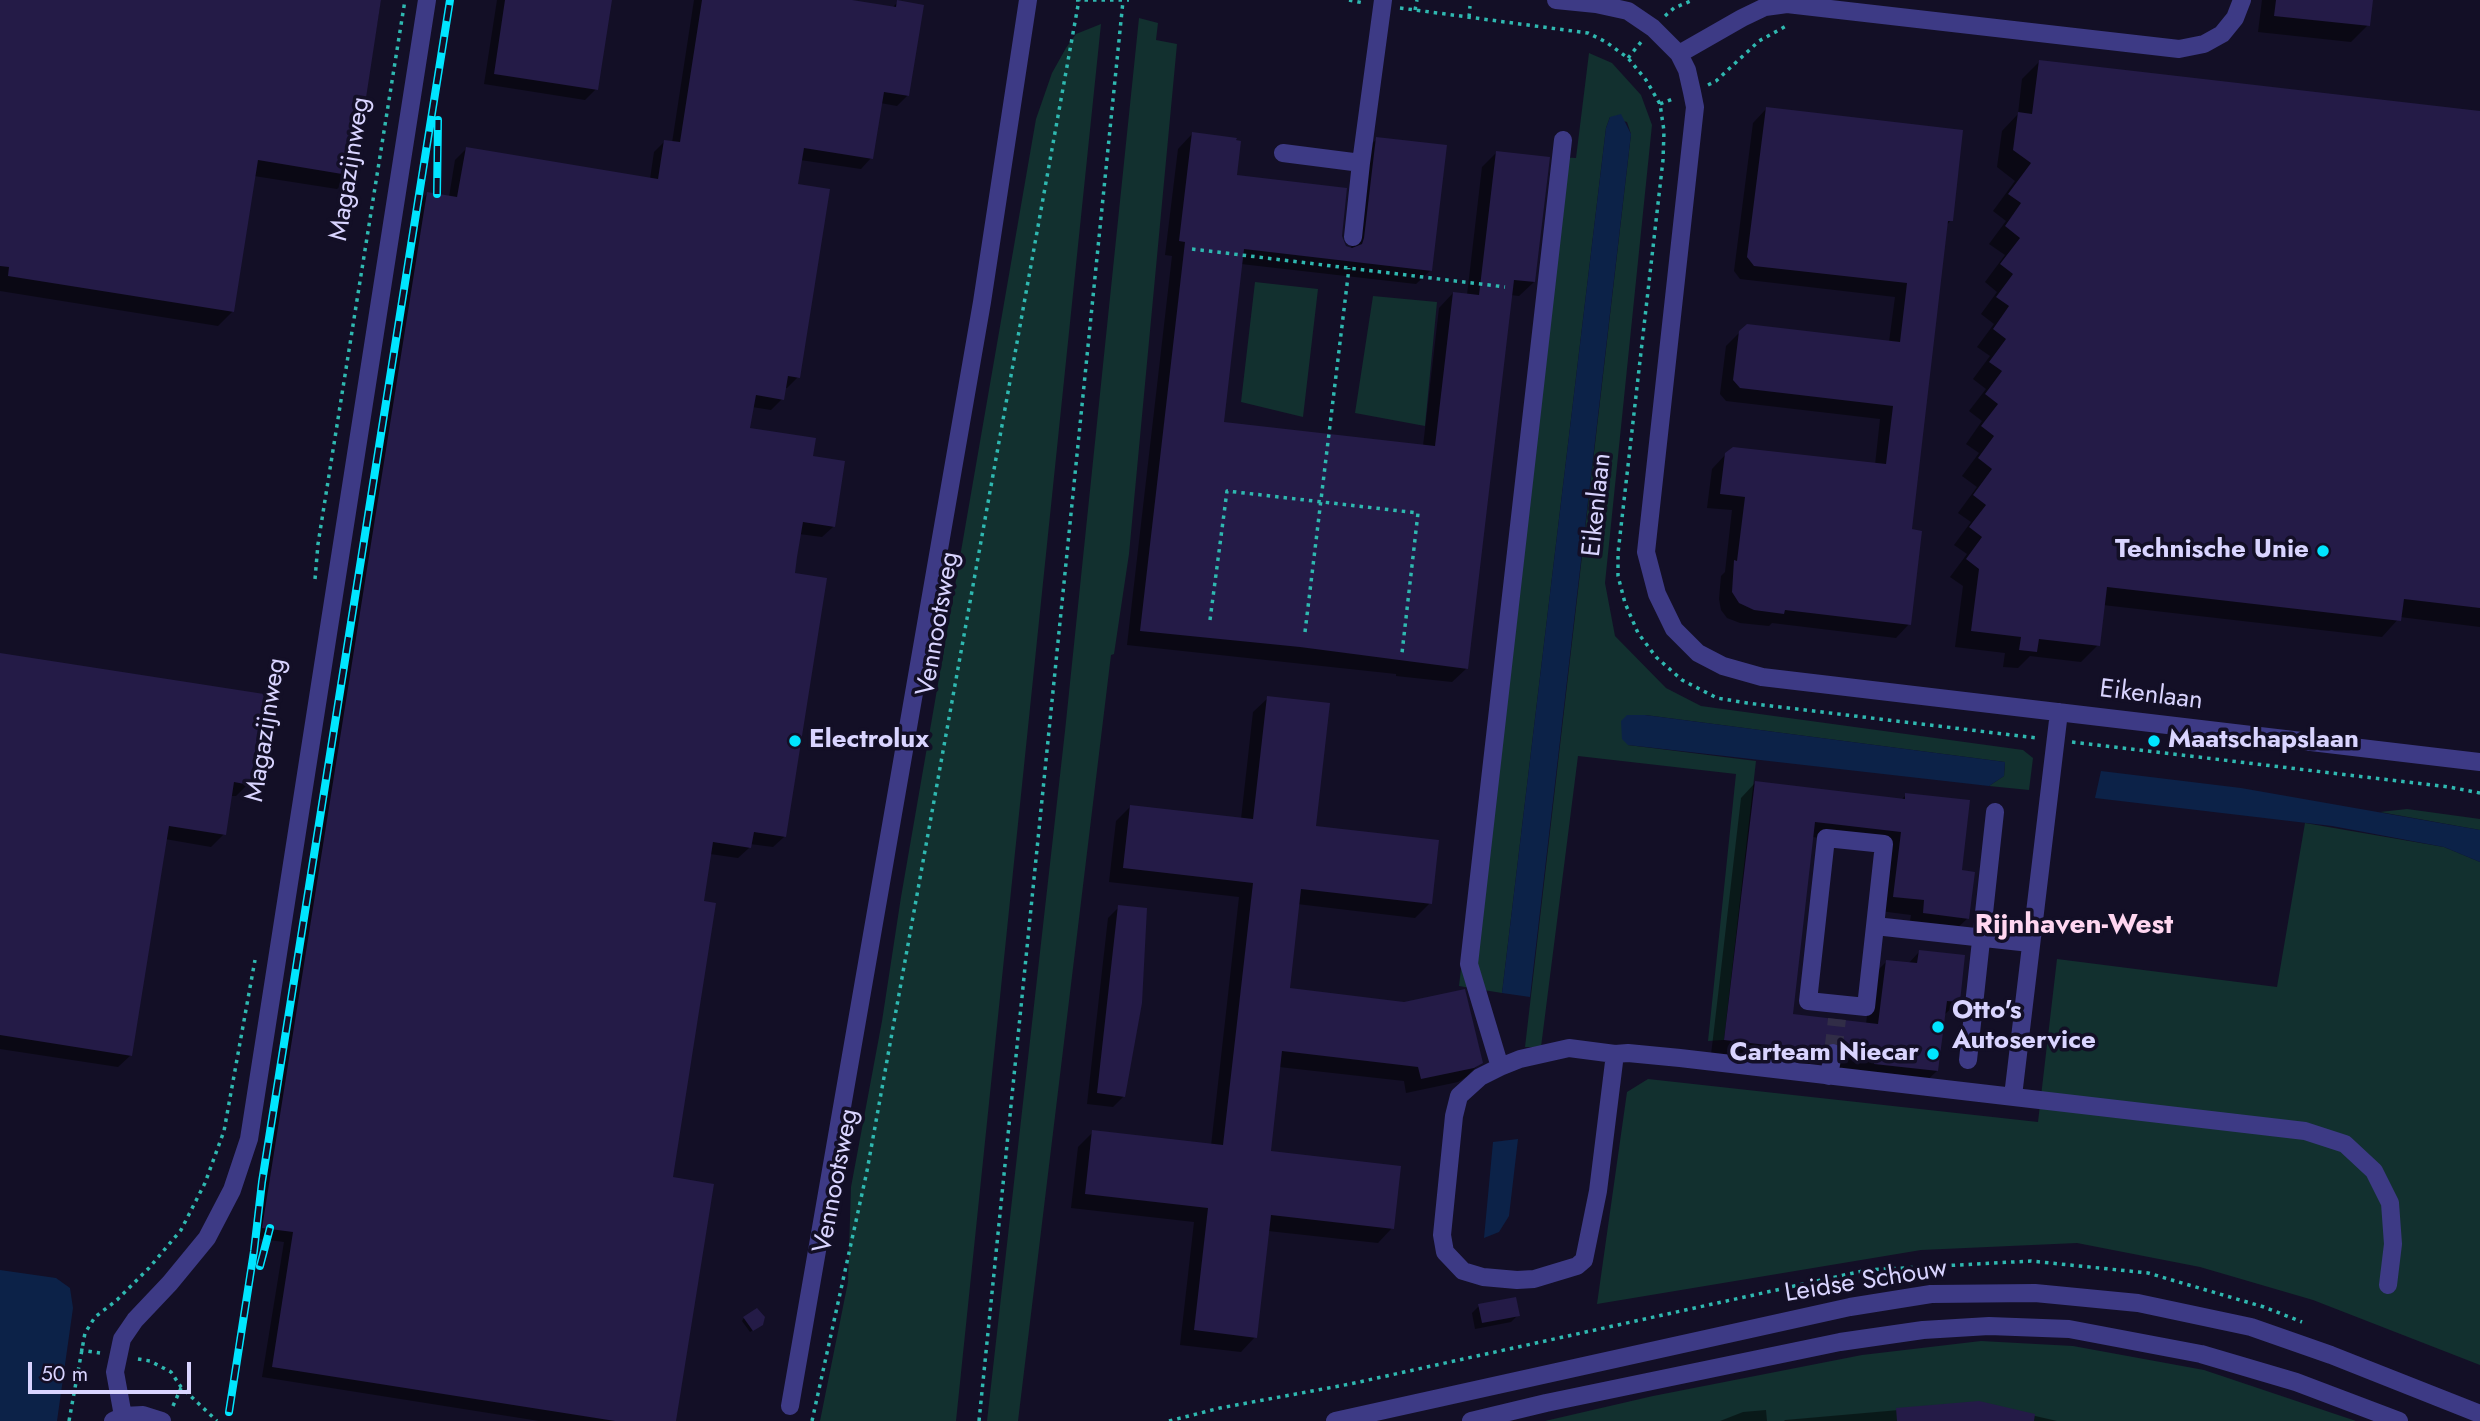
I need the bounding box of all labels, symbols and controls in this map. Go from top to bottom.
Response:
street label: Magazijnweg [324,95,378,243]
street label: Eikenlaan [1577,452,1619,558]
place label: Technische Unie [2115,535,2309,567]
marker: Technische Unie [2315,543,2331,559]
street label: Vennootsweg [911,549,967,699]
street label: Magazijnweg [240,656,294,804]
street label: Eikenlaan [2098,674,2204,718]
place label: Electrolux [809,725,929,757]
place label: Maatschapslaan [2168,725,2359,757]
marker: Electrolux [787,733,803,749]
marker: Maatschapslaan [2146,733,2162,749]
district label: Rijnhaven-West [1975,909,2173,943]
place label: Otto's Autoservice [1952,996,2096,1058]
marker: Otto's Autoservice [1930,1019,1946,1035]
place label: Carteam Niecar [1730,1038,1919,1070]
marker: Carteam Niecar [1925,1046,1941,1062]
street label: Vennootsweg [808,1106,866,1256]
street label: Leidse Schouw [1782,1254,1950,1310]
scale bar [32,1348,194,1392]
text: 50 m [41,1359,88,1389]

